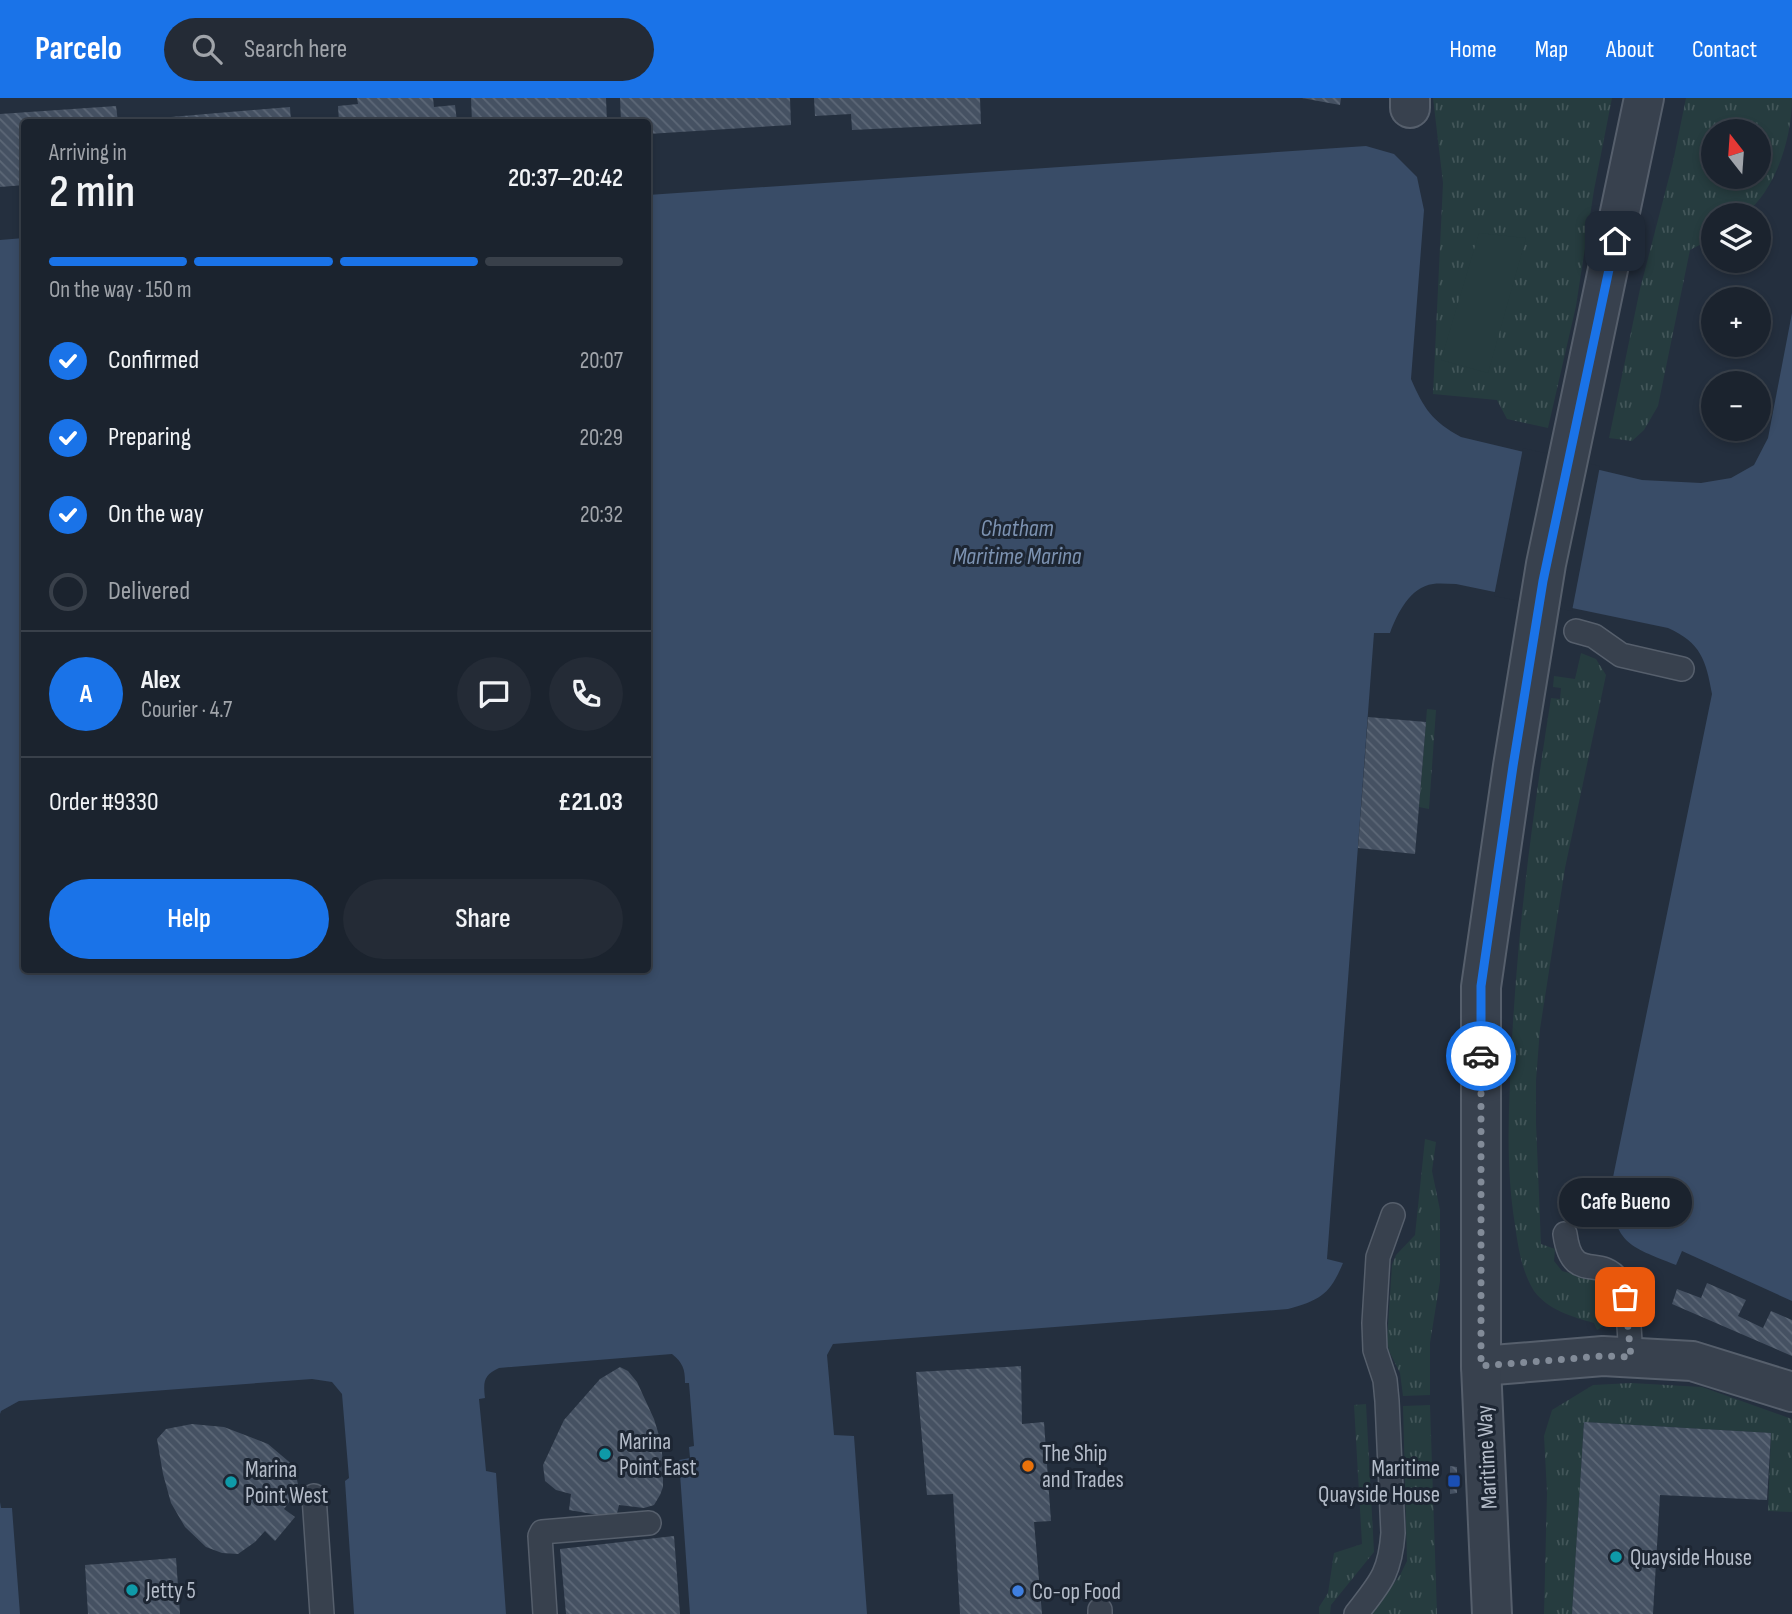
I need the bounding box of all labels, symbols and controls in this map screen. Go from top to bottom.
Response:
search box [164,18,654,81]
text: Parcelo [35,29,122,69]
icon: search [188,30,226,68]
text: Search here [244,34,347,65]
text: Home [1449,35,1497,64]
text: Map [1535,35,1568,64]
text: About [1606,35,1654,64]
text: Contact [1692,35,1757,64]
north arrow [1701,119,1771,189]
map controls [1701,119,1771,441]
text: Arriving in [49,139,127,167]
text: 20:37–20:42 [508,163,623,194]
text: 2 min [49,165,135,220]
button: layers [1701,203,1771,273]
pin [1585,211,1645,271]
icon: home [1596,222,1634,260]
text: On the way · 150 m [49,276,192,304]
button: + [1701,287,1771,357]
icon: check [49,342,87,380]
text: Confirmed [108,345,199,376]
text: 20:07 [580,347,623,375]
button: − [1701,371,1771,441]
icon: check [49,419,87,457]
text: Preparing [108,422,191,453]
text: 20:29 [580,424,623,452]
icon: check [49,496,87,534]
text: On the way [108,499,204,530]
text: 20:32 [580,501,623,529]
water label: Chatham Maritime Marina [952,514,1082,571]
text: Delivered [108,576,190,607]
button: chat [457,657,531,731]
button: phone [549,657,623,731]
text: Alex [141,665,181,696]
text: A [80,679,92,710]
text: Courier · 4.7 [141,696,232,724]
text: Order #9330 [49,787,159,818]
text: £21.03 [558,787,623,818]
button: Help [49,879,329,959]
button: Share [343,879,623,959]
courier [1446,1021,1516,1091]
icon: car [1462,1037,1500,1075]
callout: Cafe Bueno [1558,1178,1692,1227]
text: Cafe Bueno [1580,1188,1671,1216]
pin [1595,1267,1655,1327]
icon: bag [1606,1278,1644,1316]
street label: Maritime Way [1470,1404,1504,1510]
place label: Marina Point East [619,1428,696,1482]
place label: The Ship and Trades [1042,1440,1124,1494]
marker: Marina Point East [597,1446,613,1462]
place label: Maritime Quayside House [1318,1455,1440,1509]
place label: Marina Point West [245,1456,328,1510]
marker: The Ship and Trades [1020,1458,1036,1474]
marker: Maritime Quayside House [1446,1473,1462,1489]
marker: Marina Point West [223,1474,239,1490]
place label: Quayside House [1630,1544,1752,1572]
marker: Quayside House [1608,1549,1624,1565]
place label: Jetty 5 [145,1577,196,1605]
place label: Co-op Food [1032,1578,1121,1606]
marker: Jetty 5 [124,1582,140,1598]
marker: Co-op Food [1010,1583,1026,1599]

